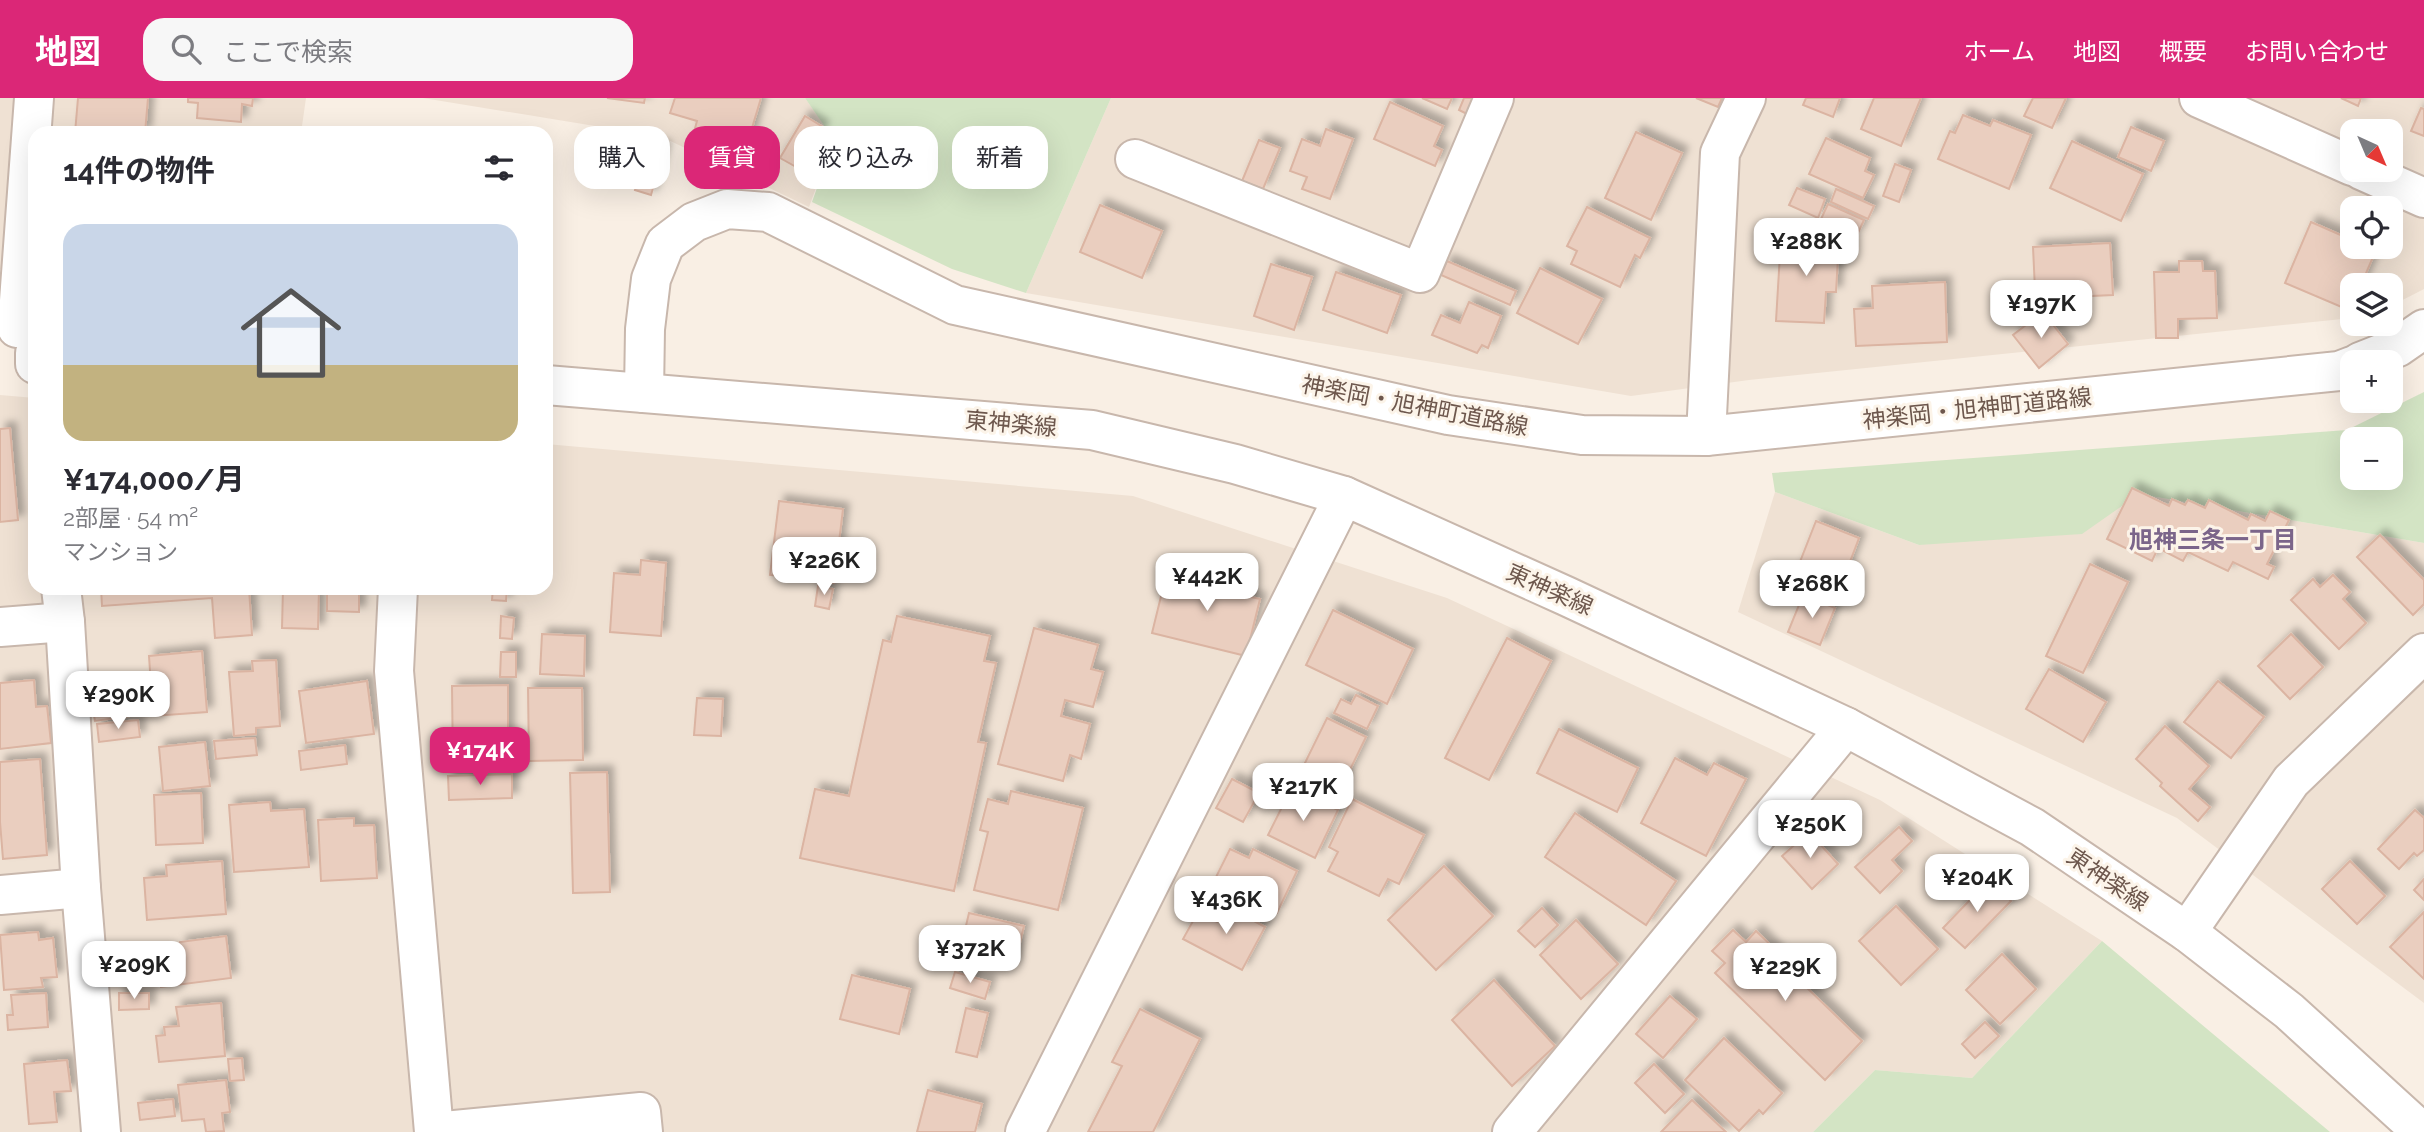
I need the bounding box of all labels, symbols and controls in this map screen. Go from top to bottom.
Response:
search box [143,18,633,81]
icon: search [167,30,205,68]
text: 地図 [35,32,101,71]
text: ここで検索 [223,37,353,67]
text: ホーム [1964,37,2035,66]
text: 地図 [2073,37,2121,66]
text: 概要 [2159,37,2207,66]
text: お問い合わせ [2245,37,2389,66]
north arrow [2340,119,2403,182]
map controls [2340,119,2403,490]
chip: 購入 [574,126,670,189]
chip: 賃貸 [684,126,780,189]
chip: 絞り込み [794,126,938,189]
chip: 新着 [952,126,1048,189]
icon: filters [480,149,518,187]
text: 14件の物件 [63,153,215,188]
button: locate [2340,196,2403,259]
pin: ¥288K [1757,218,1855,278]
text: ¥288K [1770,227,1842,254]
icon: home [228,270,354,396]
button: layers [2340,273,2403,336]
pin: ¥197K [1992,280,2090,340]
text: ¥197K [2006,289,2076,316]
button: + [2340,350,2403,413]
street label: 神楽岡・旭神町道路線 [1300,370,1530,440]
street label: 神楽岡・旭神町道路線 [1861,383,2093,433]
street label: 東神楽線 [964,406,1058,440]
button: − [2340,427,2403,490]
text: ¥174,000/月 [63,462,245,497]
text: 2部屋 · 54 m² [63,504,198,531]
district label: 旭神三条一丁目 [2129,525,2297,554]
text: マンション [63,538,178,565]
pin: ¥226K [775,538,873,597]
text: ¥226K [788,546,860,573]
pin: ¥442K [1158,554,1256,613]
street label: 東神楽線 [1502,558,1598,620]
pin: ¥268K [1763,560,1861,620]
text: ¥442K [1171,562,1243,589]
text: ¥268K [1776,569,1848,596]
pin: ¥290K [69,672,167,731]
text: ¥290K [82,680,154,707]
pin: ¥174K [431,728,529,787]
text: ¥174K [446,736,514,763]
pin: ¥217K [1254,764,1352,823]
text: ¥217K [1268,772,1338,799]
pin: ¥250K [1761,800,1859,860]
text: ¥250K [1774,809,1846,836]
street label: 東神楽線 [2062,842,2154,916]
pin: ¥204K [1928,854,2026,914]
text: ¥204K [1941,863,2013,890]
pin: ¥436K [1177,876,1275,936]
text: ¥436K [1190,885,1262,912]
pin: ¥372K [921,926,1019,985]
text: ¥372K [935,934,1005,961]
pin: ¥209K [85,942,183,1001]
pin: ¥229K [1736,944,1834,1003]
text: ¥209K [98,950,170,977]
text: ¥229K [1749,952,1821,979]

